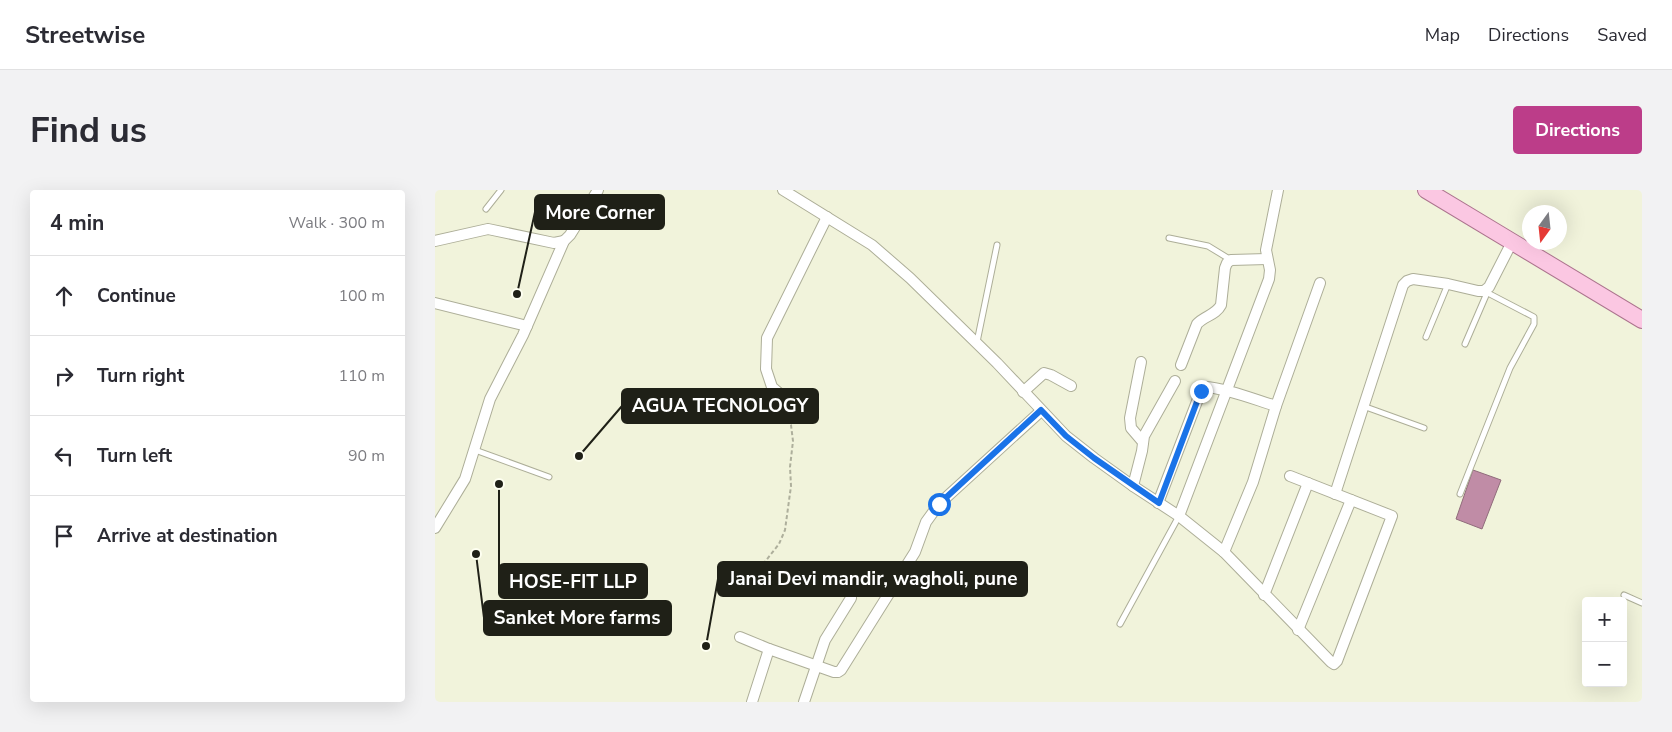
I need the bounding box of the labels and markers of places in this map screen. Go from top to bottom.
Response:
callout: More Corner [535,195,664,229]
callout: AGUA TECNOLOGY [622,389,818,423]
callout: Janai Devi mandir, wagholi, pune [718,562,1027,596]
callout: HOSE-FIT LLP [499,564,647,598]
callout: Sanket More farms [484,601,671,635]

